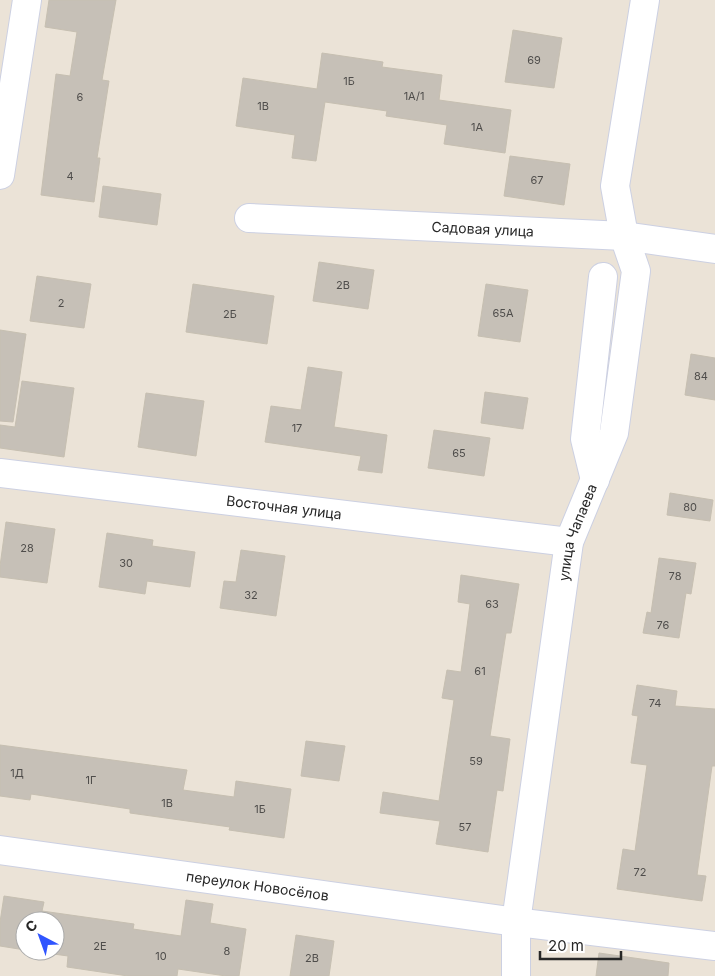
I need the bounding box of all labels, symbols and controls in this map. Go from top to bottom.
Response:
house number: 69 [527,53,541,67]
house number: 1Б [343,74,355,88]
house number: 1А/1 [404,89,424,103]
house number: 6 [77,90,84,104]
house number: 1В [257,99,269,113]
house number: 1А [471,120,483,134]
house number: 4 [66,169,74,183]
house number: 67 [530,173,544,187]
street label: Садовая улица [431,218,534,240]
house number: 2В [336,278,350,292]
house number: 2 [58,296,64,310]
house number: 65А [492,306,514,320]
house number: 2Б [223,307,237,321]
house number: 84 [694,369,708,383]
house number: 17 [292,421,302,435]
house number: 65 [452,446,466,460]
street label: улица Чапаева [555,481,600,582]
street label: Восточная улица [225,492,343,522]
house number: 80 [683,500,697,514]
house number: 28 [20,541,34,555]
house number: 30 [119,556,133,570]
house number: 78 [669,569,682,583]
house number: 32 [244,588,258,602]
house number: 63 [485,597,499,611]
house number: 76 [657,618,670,632]
house number: 61 [474,664,486,678]
house number: 74 [649,696,661,710]
house number: 59 [469,754,483,768]
house number: 1Д [10,766,24,780]
house number: 1Г [86,773,96,787]
house number: 1В [161,796,173,810]
house number: 1Б [254,802,266,816]
house number: 57 [459,820,471,834]
house number: 72 [634,865,646,879]
street label: переулок Новосёлов [185,867,330,904]
north arrow [15,911,65,961]
text: С [22,916,41,936]
scale bar [540,928,621,960]
text: 20 m [548,936,584,955]
house number: 2Е [93,939,107,953]
house number: 8 [224,944,231,958]
house number: 10 [155,949,167,963]
house number: 2В [305,951,319,965]

